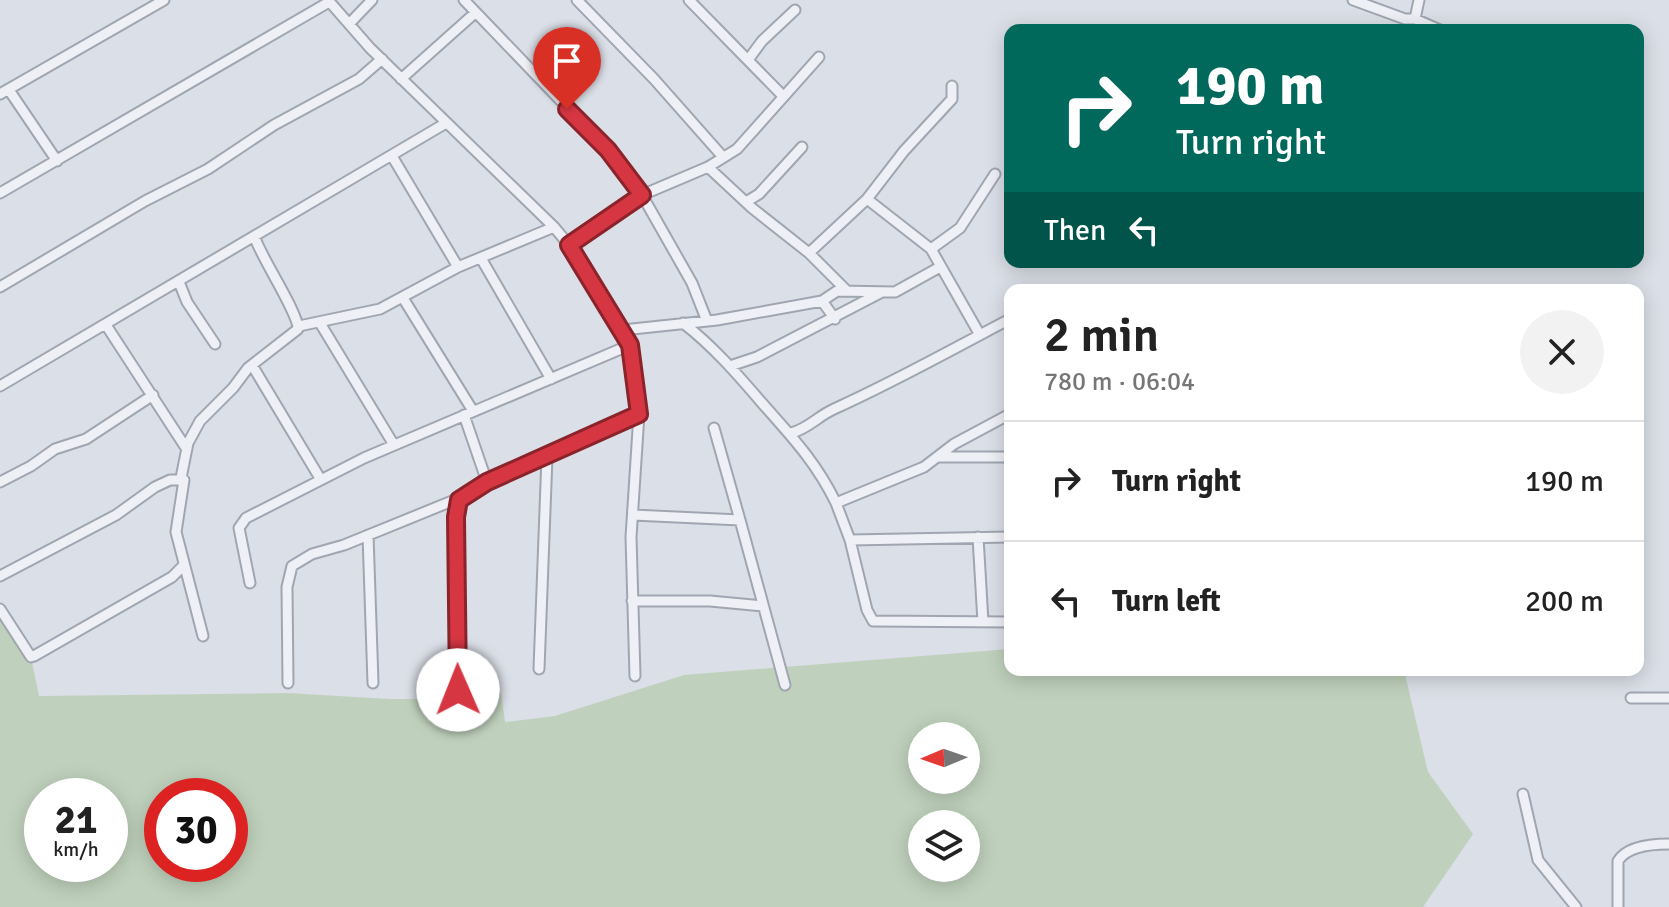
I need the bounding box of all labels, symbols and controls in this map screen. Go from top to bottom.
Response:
pin [533,27,601,109]
icon: arrive [545,39,589,83]
text: 190 m [1176,51,1324,120]
icon: right [1044,56,1148,160]
text: Turn right [1176,120,1326,165]
icon: left [1122,208,1166,252]
text: Then [1044,212,1106,249]
text: 2 min [1044,306,1159,365]
button: close [1520,310,1604,394]
text: 780 m · 06:04 [1044,366,1195,398]
icon: right [1044,459,1088,503]
text: Turn right [1112,463,1241,500]
text: 190 m [1525,463,1604,500]
icon: left [1044,579,1088,623]
text: Turn left [1112,583,1221,620]
text: 200 m [1525,583,1604,620]
position arrow [416,648,500,732]
north arrow [908,722,980,794]
map controls [908,722,980,882]
speed limit sign: 30 [144,778,248,882]
text: 21 [54,795,98,845]
button: layers [908,810,980,882]
text: km/h [53,837,99,862]

